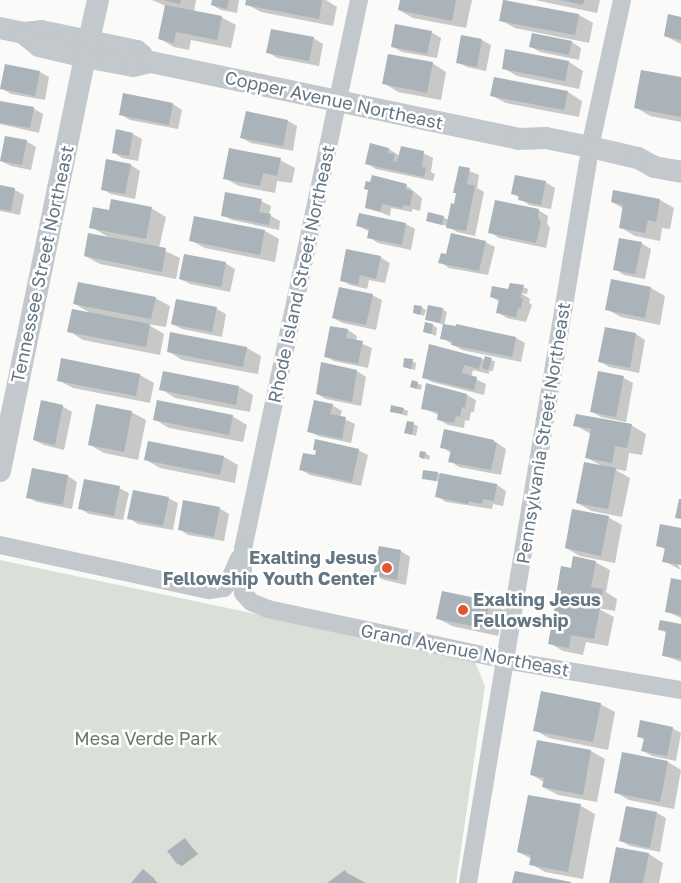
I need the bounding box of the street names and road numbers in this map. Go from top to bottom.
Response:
street label: Copper Avenue Northeast [223,66,445,134]
street label: Tennessee Street Northeast [6,143,78,385]
street label: Rhode Island Street Northeast [263,143,339,405]
street label: Pennsylvania Street Northeast [512,301,574,565]
street label: Grand Avenue Northeast [359,619,571,681]

